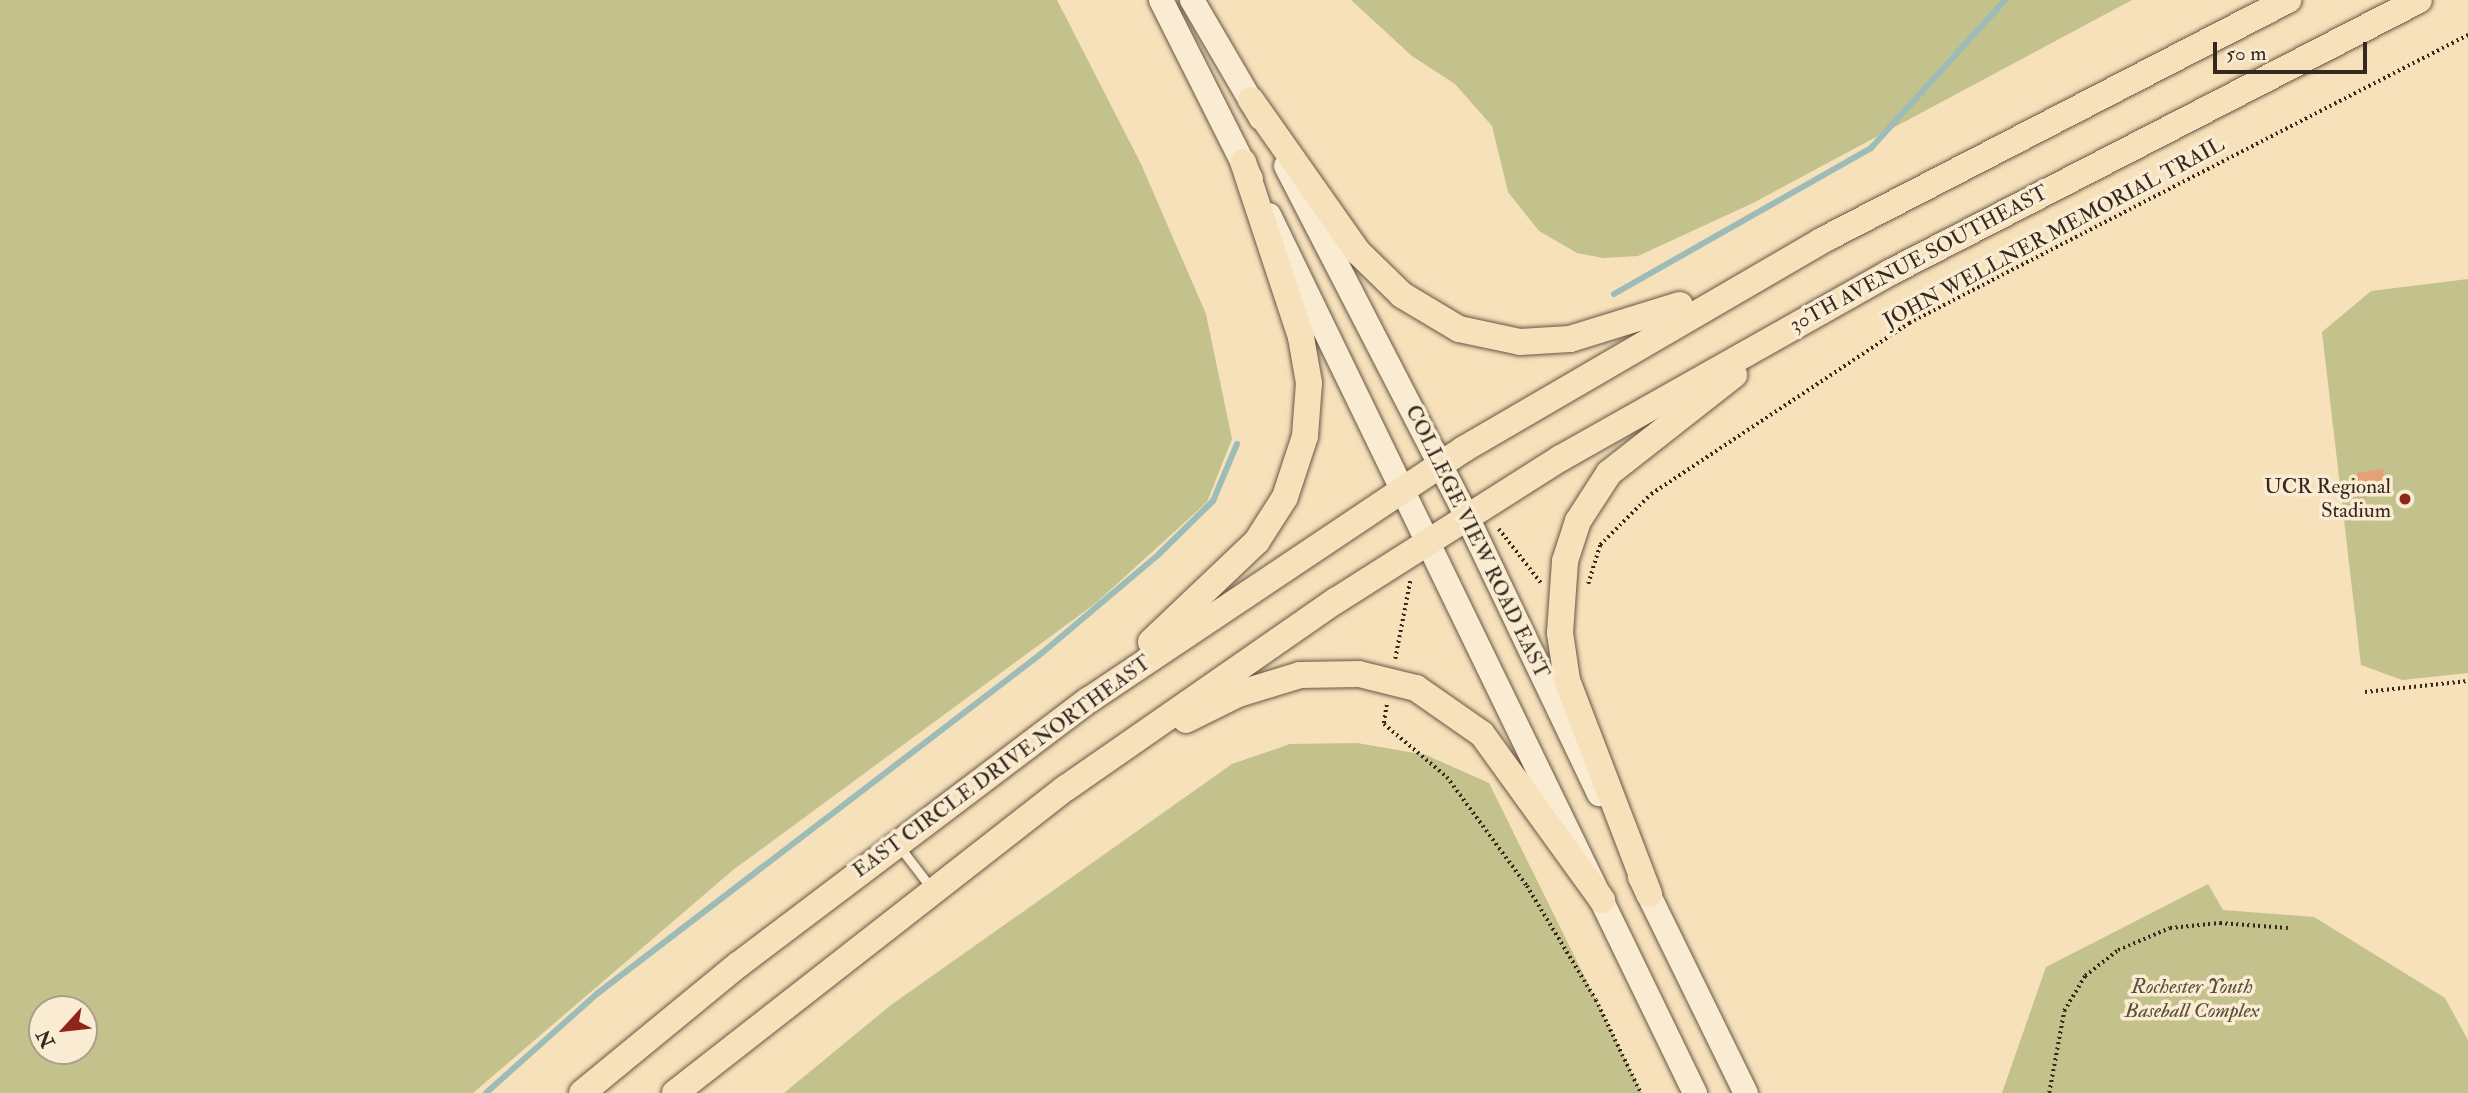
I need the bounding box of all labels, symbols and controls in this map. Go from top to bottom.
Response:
scale bar [2216,28,2370,72]
text: 50 m [2226,40,2267,67]
street label: JOHN WELLNER MEMORIAL TRAIL [1879,132,2229,334]
street label: 30TH AVENUE SOUTHEAST [1786,180,2052,338]
street label: COLLEGE VIEW ROAD EAST [1400,401,1554,683]
place label: UCR Regional Stadium [2264,474,2391,524]
marker: UCR Regional Stadium [2397,491,2413,507]
street label: EAST CIRCLE DRIVE NORTHEAST [848,650,1156,884]
park label: Rochester Youth Baseball Complex [2125,974,2259,1024]
north arrow [28,995,98,1065]
text: N [32,1026,61,1052]

